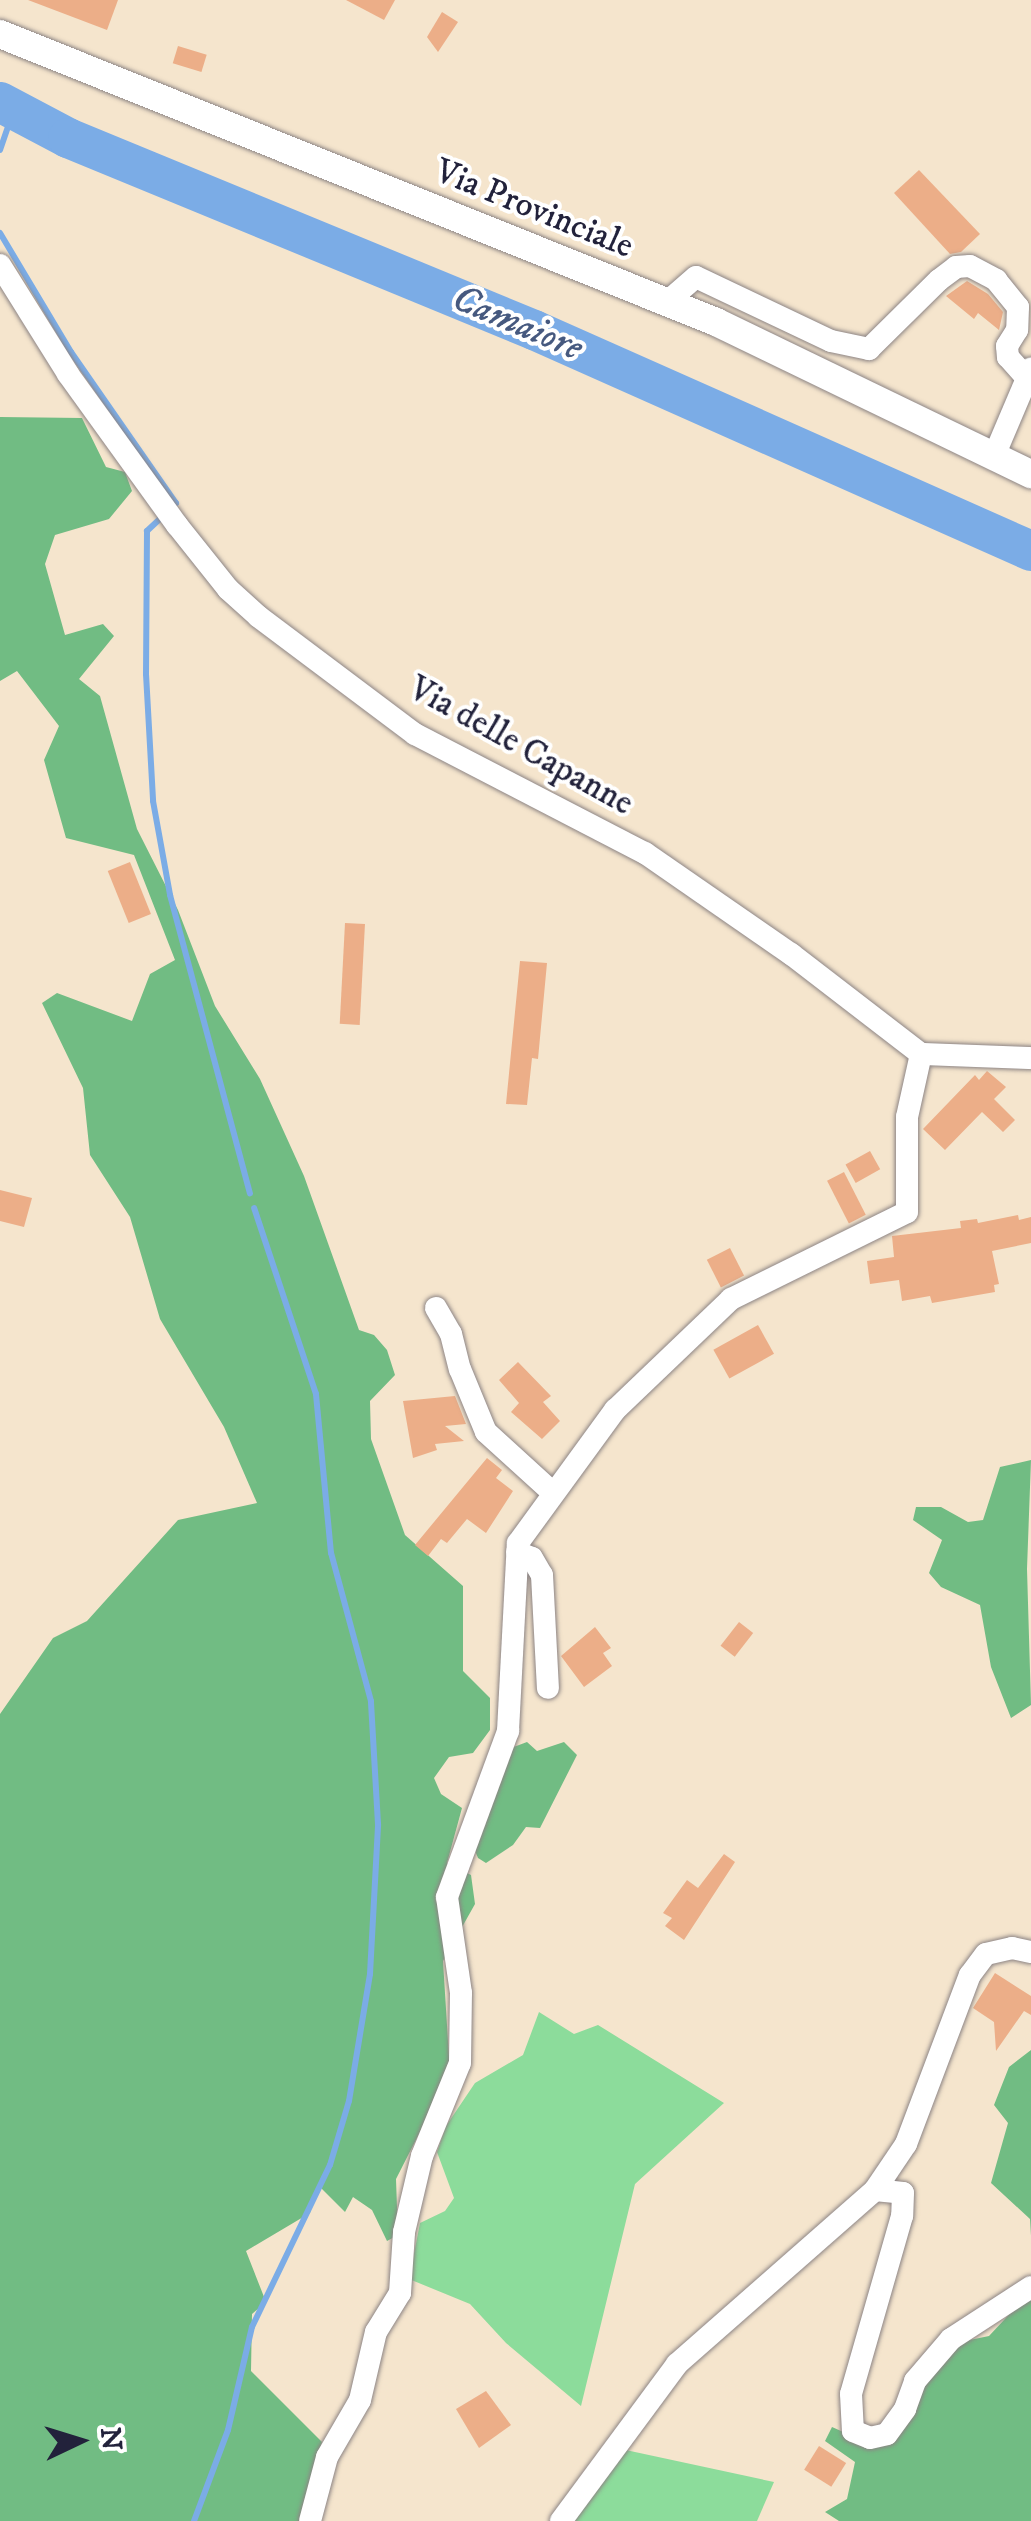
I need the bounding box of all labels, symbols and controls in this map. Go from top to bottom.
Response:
street label: Via Provinciale [429,150,639,268]
water label: Camaiore [445,276,589,372]
street label: Via delle Capanne [402,667,640,825]
north arrow [30,2391,130,2491]
text: N [92,2426,129,2452]

